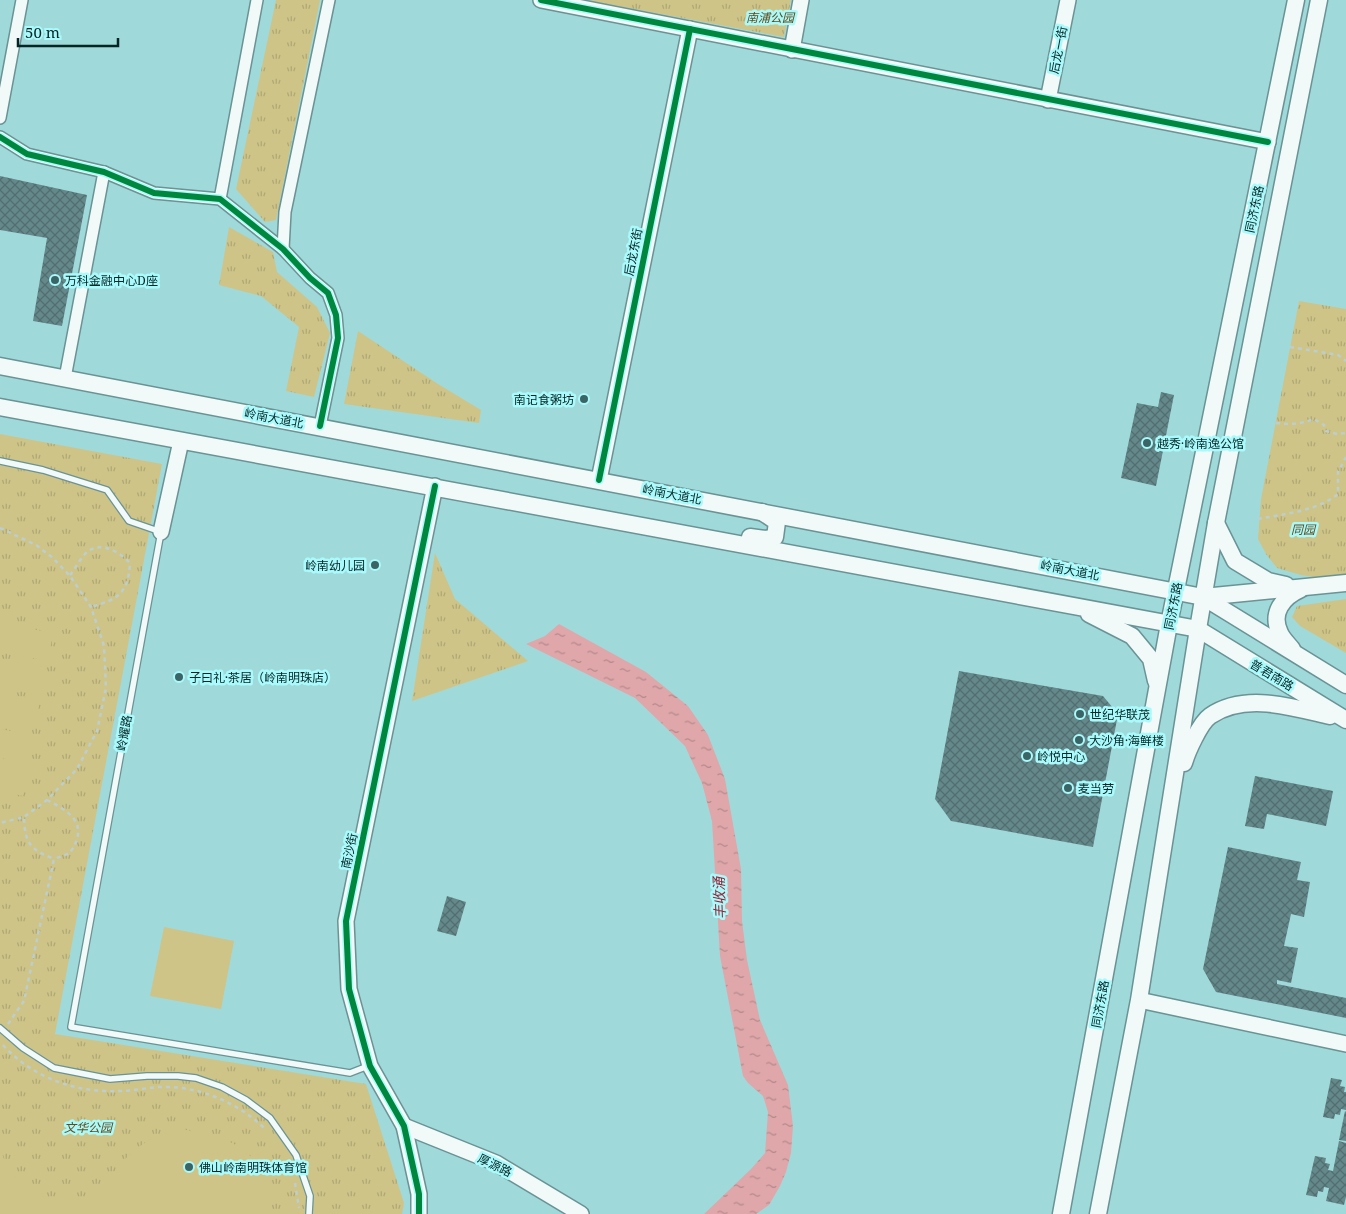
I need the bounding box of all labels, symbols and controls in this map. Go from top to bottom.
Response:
park label: 南浦公园 [746,9,796,26]
scale bar [18,15,118,47]
text: 50 m [25,22,60,42]
street label: 后龙一街 [1045,25,1071,75]
street label: 同济东路 [1241,184,1267,234]
street label: 后龙东街 [620,227,646,277]
place label: 万科金融中心D座 [65,272,158,289]
marker: 万科金融中心D座 [49,274,61,286]
place label: 南记食粥坊 [514,391,574,408]
marker: 南记食粥坊 [578,393,590,405]
street label: 岭南大道北 [243,404,305,432]
place label: 越秀·岭南逸公馆 [1157,435,1244,452]
marker: 越秀·岭南逸公馆 [1141,437,1153,449]
street label: 岭南大道北 [641,480,703,508]
park label: 同园 [1291,521,1317,538]
street label: 岭南大道北 [1039,556,1101,584]
place label: 岭南幼儿园 [305,557,365,574]
marker: 岭南幼儿园 [369,559,381,571]
street label: 同济东路 [1160,581,1186,631]
street label: 普君南路 [1247,655,1297,695]
place label: 子曰礼·茶居（岭南明珠店） [189,669,336,686]
marker: 子曰礼·茶居（岭南明珠店） [173,671,185,683]
place label: 世纪华联茂 [1090,706,1150,723]
marker: 世纪华联茂 [1074,708,1086,720]
street label: 岭耀路 [113,714,135,752]
place label: 大沙角·海鲜楼 [1089,732,1164,749]
marker: 大沙角·海鲜楼 [1073,734,1085,746]
place label: 岭悦中心 [1037,748,1085,765]
marker: 岭悦中心 [1021,750,1033,762]
place label: 麦当劳 [1078,780,1114,797]
marker: 麦当劳 [1062,782,1074,794]
street label: 南沙街 [337,832,361,870]
water label: 丰收涌 [709,875,729,919]
street label: 同济东路 [1087,979,1113,1029]
park label: 文华公园 [64,1119,114,1136]
street label: 厚源路 [475,1149,515,1181]
place label: 佛山岭南明珠体育馆 [199,1159,307,1176]
marker: 佛山岭南明珠体育馆 [183,1161,195,1173]

